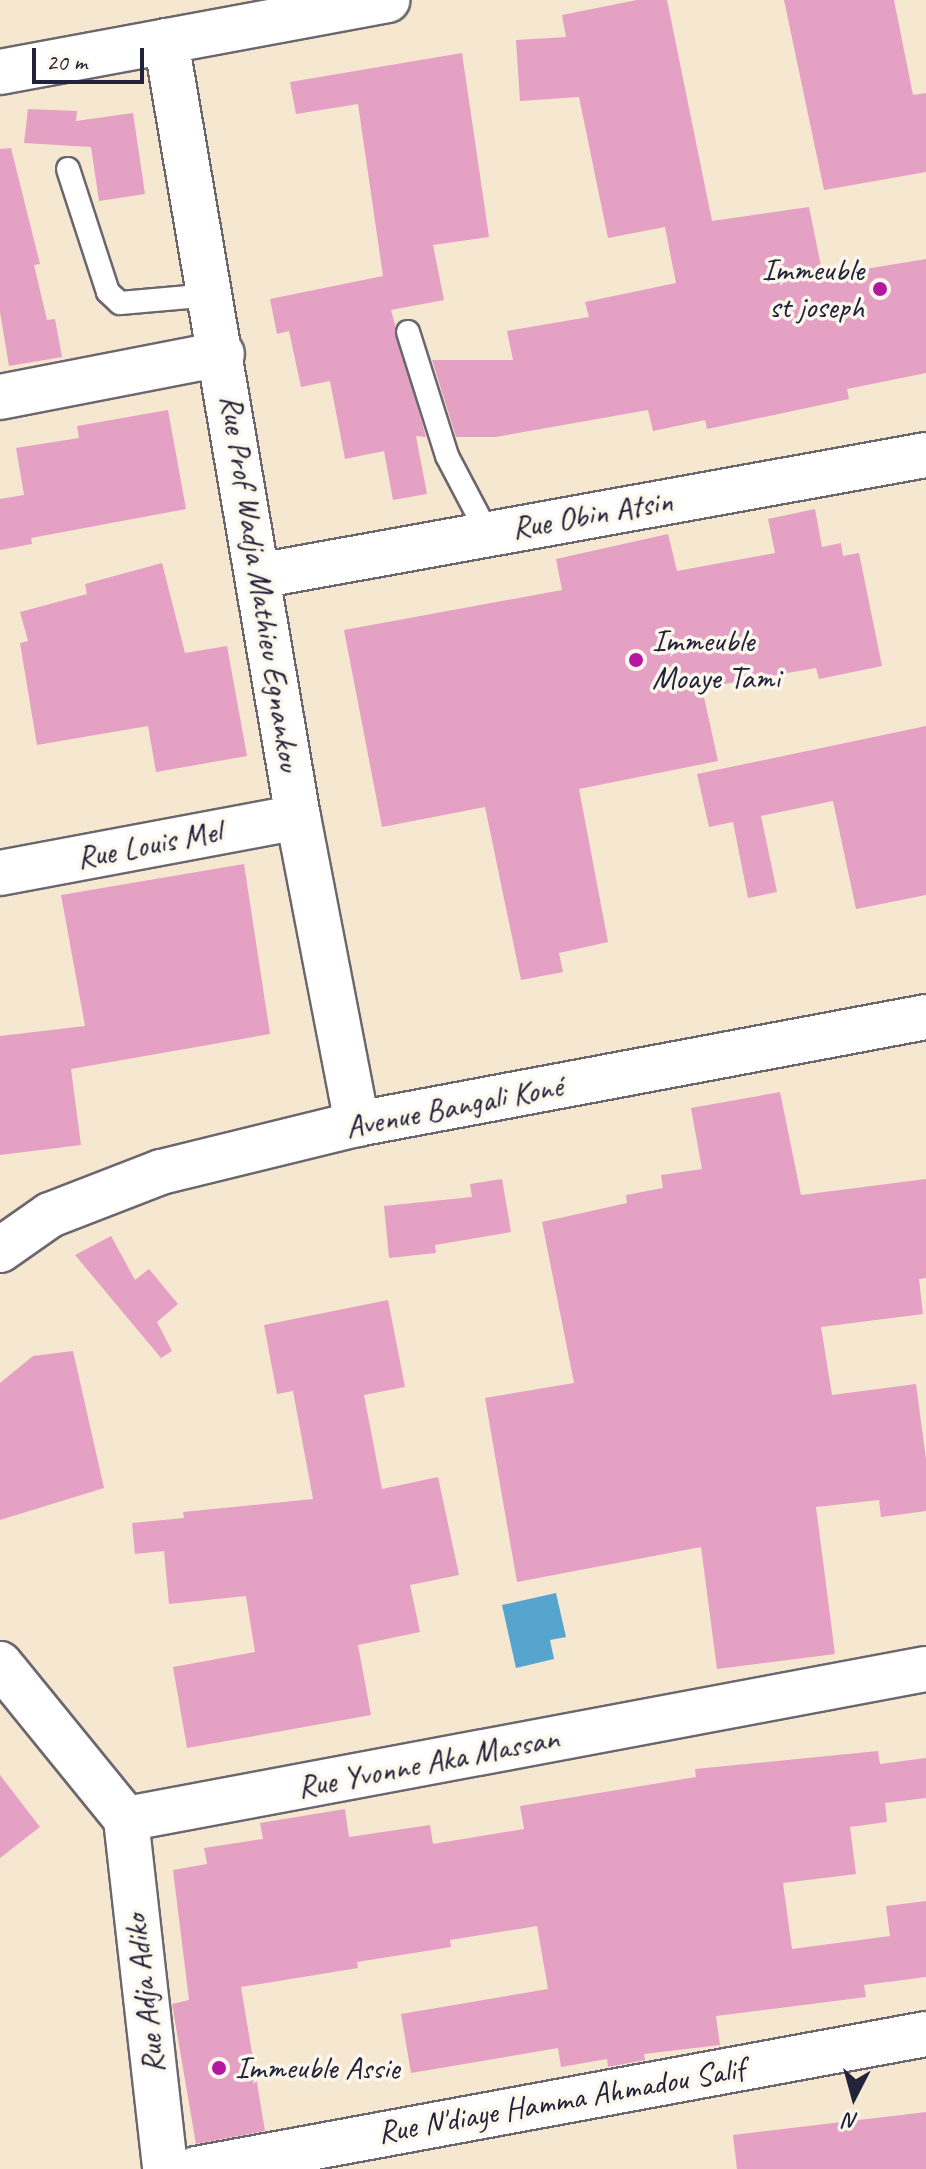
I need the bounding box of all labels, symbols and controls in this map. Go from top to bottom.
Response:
scale bar [36,32,148,82]
text: 20 m [46,47,87,77]
place label: Immeuble st joseph [762,252,864,327]
marker: Immeuble st joseph [871,280,889,298]
street label: Rue Prof Wadja Mathieu Egnankou [211,392,309,774]
street label: Rue Obin Atsin [509,482,675,548]
place label: Immeuble Moaye Tami [652,623,778,698]
marker: Immeuble Moaye Tami [627,651,645,669]
street label: Rue Louis Mel [73,812,225,878]
street label: Avenue Bangali Koné [342,1067,566,1147]
street label: Rue Yvonne Aka Massan [294,1719,562,1807]
street label: Rue Adja Adiko [116,1912,174,2076]
place label: Immeuble Assie [235,2049,399,2087]
street label: Rue N'diaye Hamma Ahmadou Salif [372,2049,750,2153]
north arrow [814,2057,894,2137]
marker: Immeuble Assie [210,2059,228,2077]
text: N [843,2106,860,2136]

